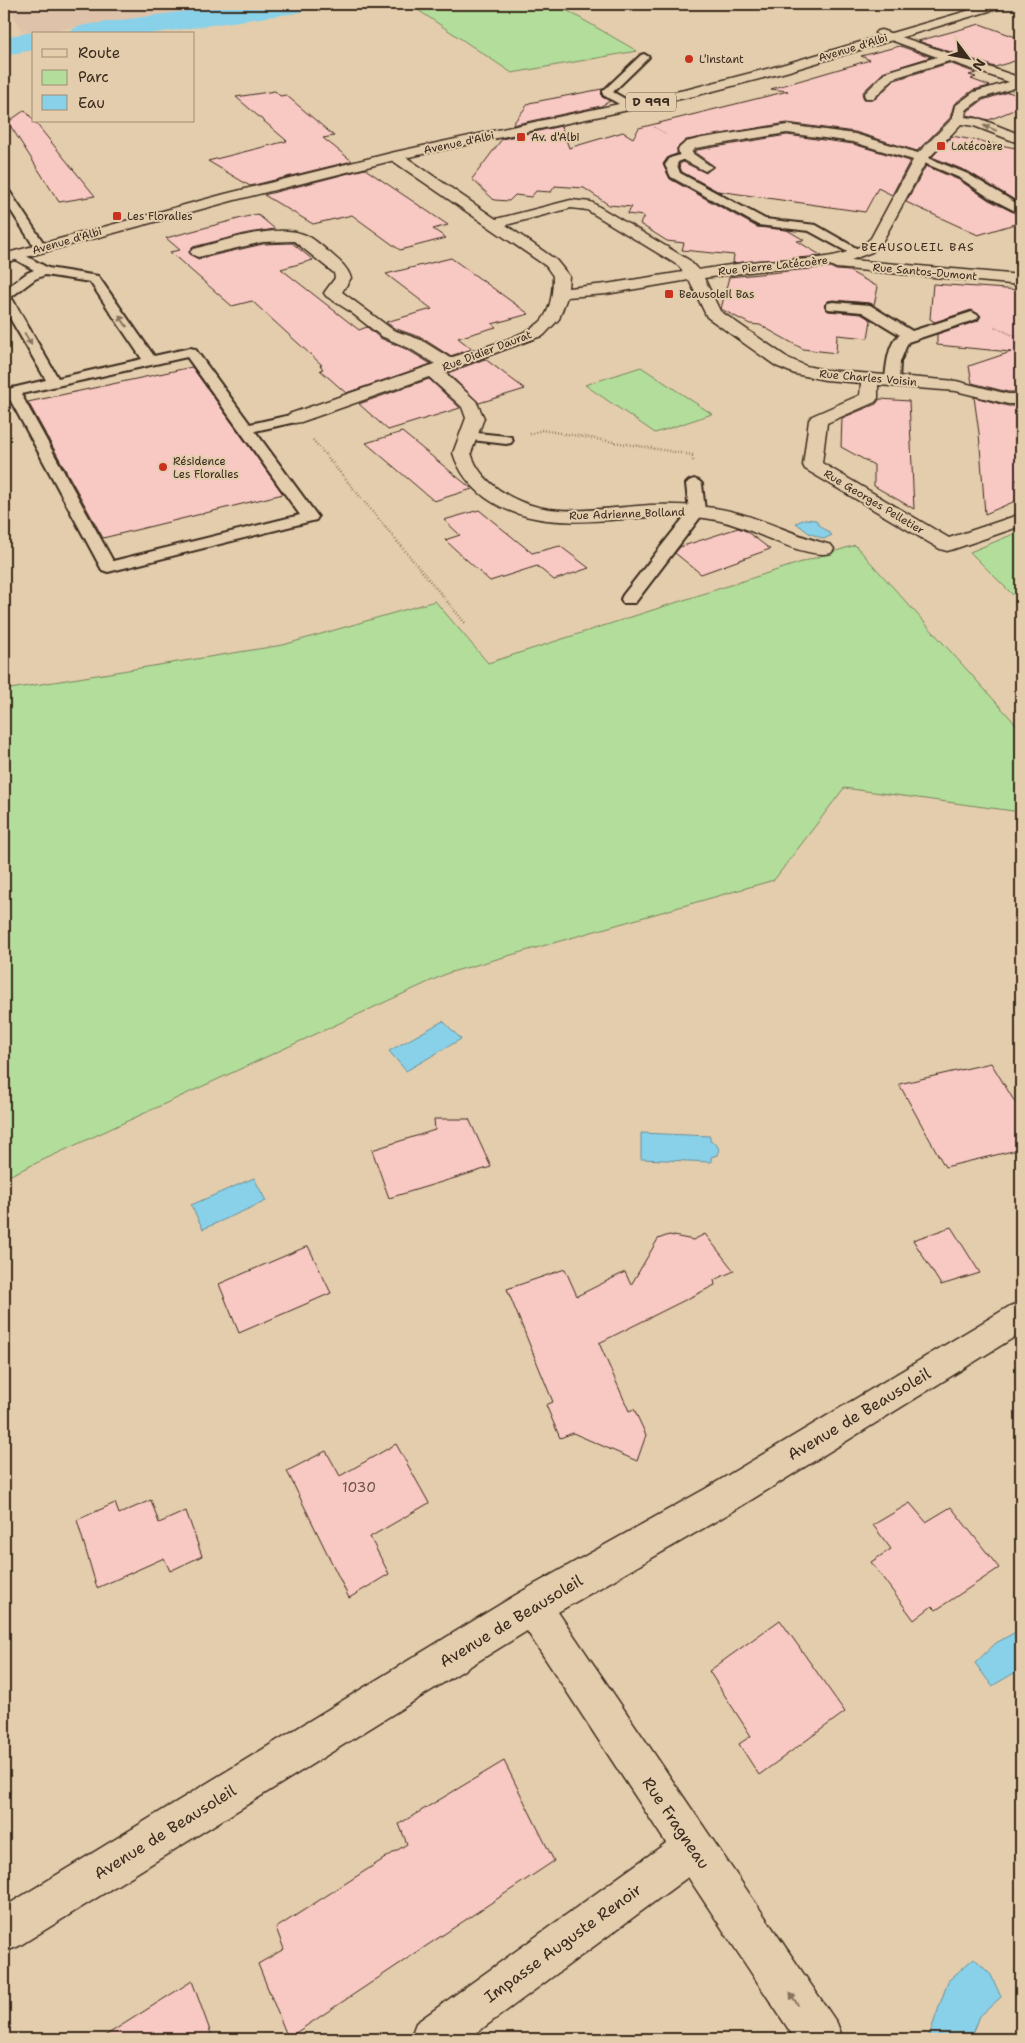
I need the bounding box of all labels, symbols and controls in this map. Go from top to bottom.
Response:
street label: Avenue d'Albi [816,30,890,66]
legend [32,32,195,122]
north arrow [942,32,992,82]
text: Route [78,43,120,63]
place label: L'instant [699,52,744,67]
marker: L'instant [683,53,695,65]
text: N [968,55,990,74]
text: Parc [78,67,109,87]
road number: D 999 [626,92,676,111]
text: Eau [78,93,105,113]
one-way arrow [983,123,997,131]
street label: Avenue d'Albi [422,128,496,158]
place label: Av. d'Albi [531,130,580,145]
marker: Av. d'Albi [515,131,527,143]
place label: Latécoère [951,139,1003,154]
marker: Latécoère [935,140,947,152]
place label: Les Floralies [127,209,193,224]
marker: Les Floralies [111,210,123,222]
street label: Avenue d'Albi [30,224,104,258]
district label: BEAUSOLEIL BAS [861,239,975,255]
street label: Rue Pierre Latécoère [717,253,829,279]
street label: Rue Santos-Dumont [872,260,978,284]
place label: Beausoleil Bas [679,287,754,302]
marker: Beausoleil Bas [663,288,675,300]
one-way arrow [118,314,128,328]
street label: Rue Didier Daurat [440,327,534,375]
one-way arrow [24,333,33,346]
street label: Rue Charles Voisin [819,366,918,390]
place label: Résidence Les Floralies [173,454,239,482]
marker: Résidence Les Floralies [157,461,169,473]
street label: Rue Georges Pelletier [821,466,927,538]
street label: Rue Adrienne Bolland [569,504,685,524]
street label: Avenue de Beausoleil [784,1363,935,1465]
house number: 1030 [342,1478,376,1496]
street label: Avenue de Beausoleil [436,1570,587,1672]
street label: Rue Fragneau [638,1773,714,1873]
street label: Avenue de Beausoleil [90,1780,240,1884]
street label: Impasse Auguste Renoir [480,1879,646,2007]
one-way arrow [789,1992,799,2006]

